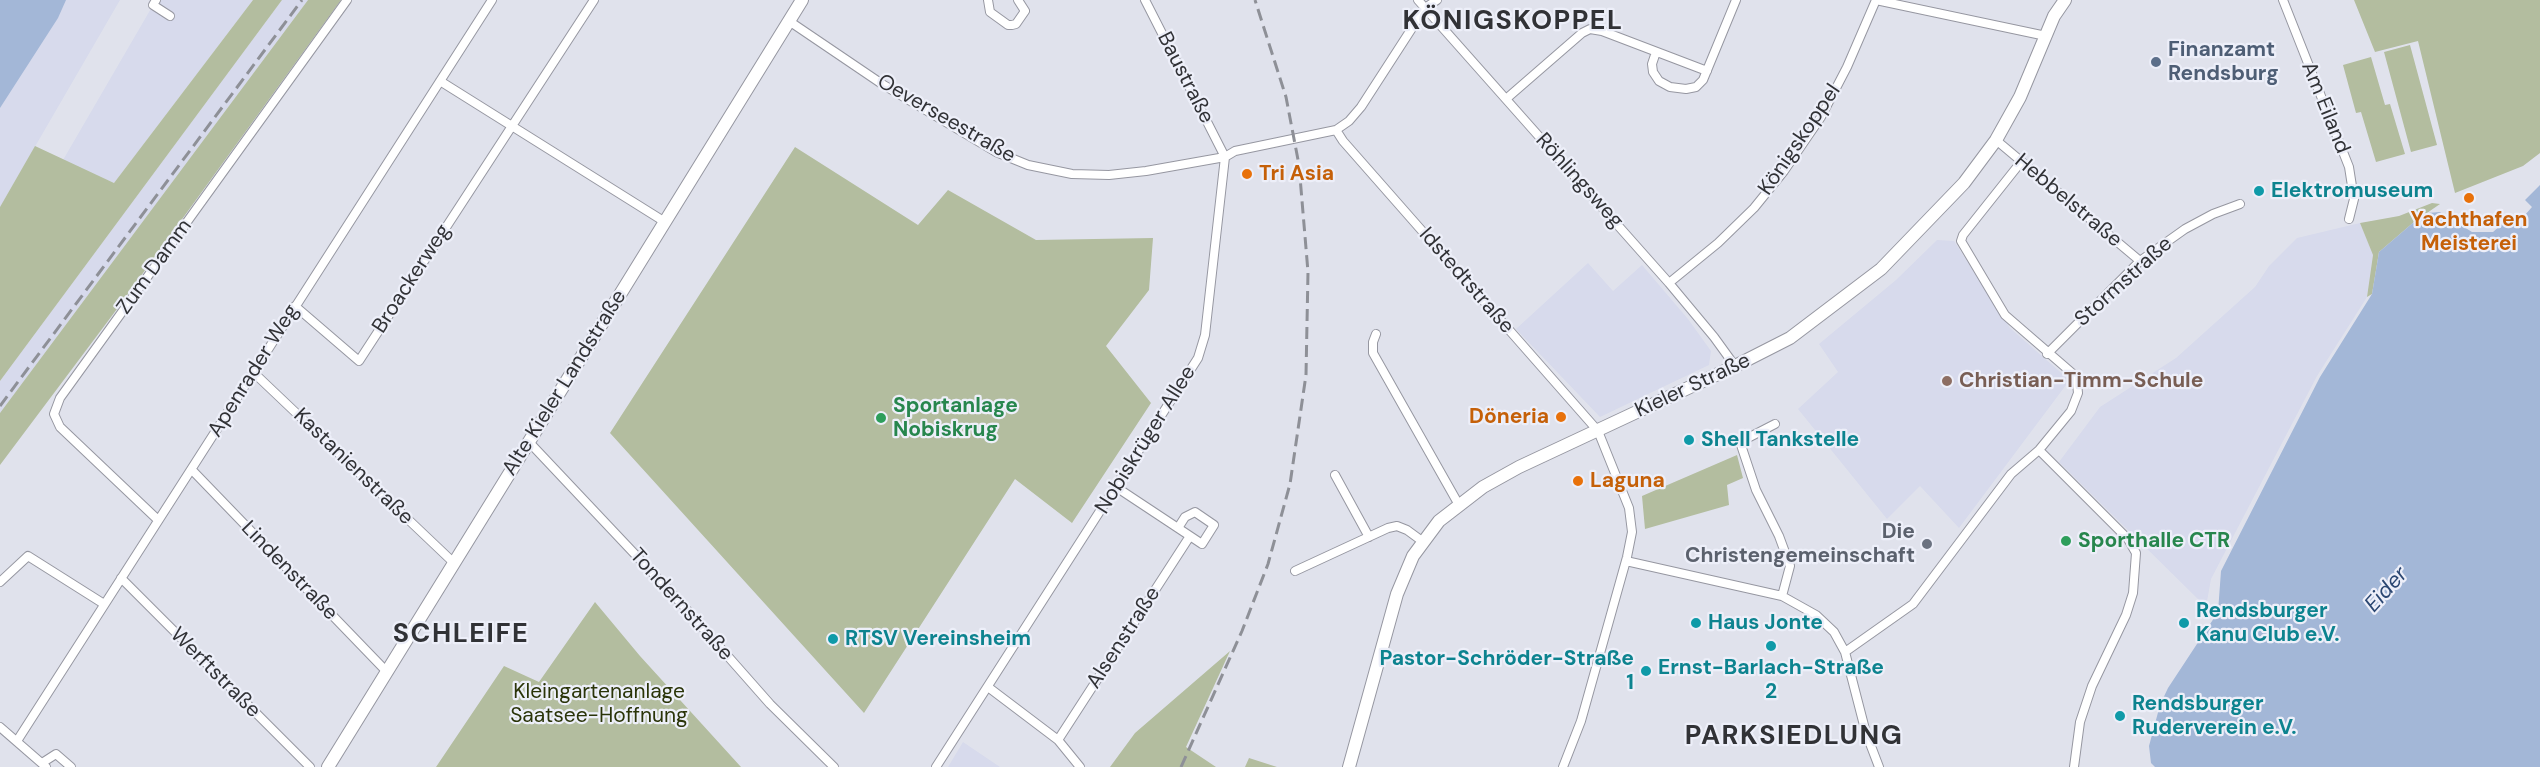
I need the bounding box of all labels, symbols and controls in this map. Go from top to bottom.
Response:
district label: KÖNIGSKOPPEL [1402,6,1624,38]
street label: Baustraße [1151,28,1219,128]
place label: Finanzamt Rendsburg [2168,37,2279,87]
marker: Finanzamt Rendsburg [2149,55,2163,69]
street label: Am Eiland [2295,59,2355,157]
street label: Oeverseestraße [872,69,1020,169]
street label: Königskoppel [1754,80,1846,200]
street label: Röhlingsweg [1530,128,1628,234]
street label: Hebbelstraße [2009,149,2127,253]
place label: Tri Asia [1259,161,1334,187]
marker: Tri Asia [1240,167,1254,181]
place label: Elektromuseum [2271,178,2433,204]
marker: Elektromuseum [2252,184,2266,198]
marker: Yachthafen Meisterei [2462,191,2476,205]
place label: Yachthafen Meisterei [2411,207,2527,257]
street label: Zum Damm [112,215,198,319]
street label: Broackerweg [367,220,457,338]
street label: Idstedtstraße [1413,223,1519,339]
street label: Stormstraße [2070,232,2178,332]
street label: Alte Kieler Landstraße [498,286,632,480]
street label: Apenrader Weg [203,300,305,442]
street label: Kieler Straße [1631,348,1755,424]
street label: Nobiskrüger Allee [1090,361,1202,519]
place label: Christian-Timm-Schule [1959,368,2203,394]
marker: Christian-Timm-Schule [1940,374,1954,388]
place label: Sportanlage Nobiskrug [893,393,1018,443]
street label: Kastanienstraße [288,403,418,531]
place label: Döneria [1469,404,1549,430]
marker: Döneria [1554,410,1568,424]
marker: Sportanlage Nobiskrug [874,411,888,425]
place label: Shell Tankstelle [1701,427,1859,453]
marker: Shell Tankstelle [1682,433,1696,447]
place label: Laguna [1590,468,1665,494]
marker: Laguna [1571,474,1585,488]
street label: Lindenstraße [235,516,343,626]
place label: Die Christengemeinschaft [1685,519,1915,569]
place label: Sporthalle CTR [2078,528,2230,554]
marker: Sporthalle CTR [2059,534,2073,548]
marker: Die Christengemeinschaft [1920,537,1934,551]
street label: Tondernstraße [624,544,738,666]
water label: Eider [2360,562,2414,618]
street label: Alsenstraße [1082,582,1166,694]
place label: Rendsburger Kanu Club e.V. [2196,598,2340,648]
place label: Haus Jonte [1708,610,1823,636]
marker: Haus Jonte [1689,616,1703,630]
marker: Rendsburger Kanu Club e.V. [2177,616,2191,630]
district label: SCHLEIFE [393,619,529,651]
street label: Werftstraße [165,623,265,723]
place label: RTSV Vereinsheim [845,626,1031,652]
marker: RTSV Vereinsheim [826,632,840,646]
marker: Ernst-Barlach-Straße 2 [1764,639,1778,653]
place label: Pastor-Schröder-Straße 1 [1379,646,1634,696]
place label: Ernst-Barlach-Straße 2 [1658,655,1884,705]
marker: Pastor-Schröder-Straße 1 [1639,664,1653,678]
park label: Kleingartenanlage Saatsee-Hoffnung [510,679,688,729]
place label: Rendsburger Ruderverein e.V. [2132,691,2297,741]
marker: Rendsburger Ruderverein e.V. [2113,709,2127,723]
district label: PARKSIEDLUNG [1685,721,1903,753]

